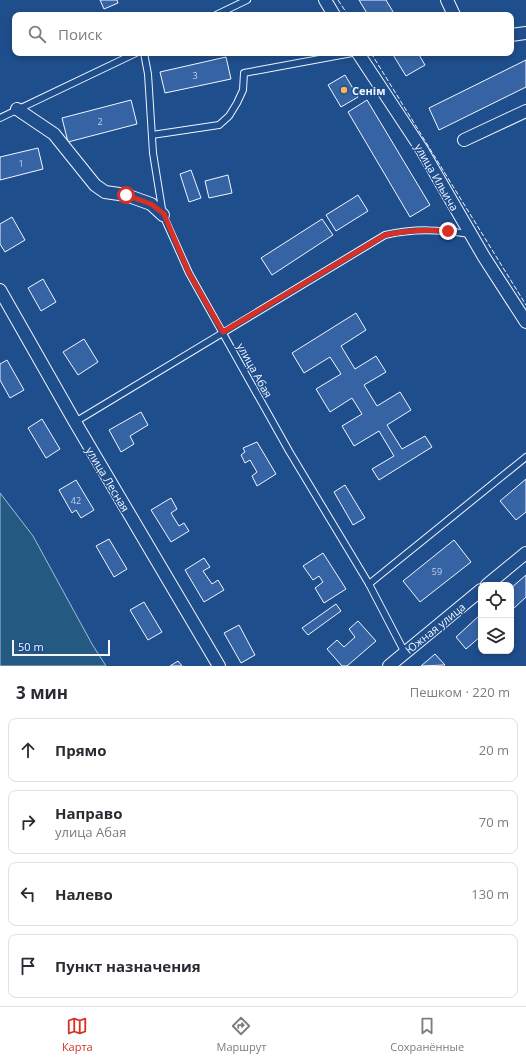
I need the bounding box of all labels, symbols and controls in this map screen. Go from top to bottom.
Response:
search box [12,12,514,56]
icon: search [26,23,48,45]
text: Поиск [58,24,102,44]
house number: 3 [192,69,198,82]
place label: Сенiм [352,83,385,98]
marker: Сенiм [339,85,349,95]
house number: 2 [97,115,103,128]
street label: улица Ильича [412,141,462,213]
house number: 1 [18,157,24,170]
route start [117,186,135,204]
route end [439,222,457,240]
street label: улица Абая [234,340,276,400]
street label: улица Лесная [83,444,133,514]
house number: 42 [71,494,81,507]
house number: 59 [432,565,442,578]
map controls [478,582,514,654]
button: locate [478,582,514,618]
street label: Южная улица [402,599,468,657]
button: layers [478,618,514,654]
scale bar [12,638,110,657]
text: 50 m [18,639,44,654]
text: 3 мин [16,681,68,704]
text: Пешком · 220 m [410,683,510,701]
icon: ahead [17,739,39,761]
text: Прямо [55,740,107,760]
text: 20 m [479,741,509,759]
text: Направо [55,803,123,823]
icon: right [17,811,39,833]
text: 70 m [479,813,509,831]
text: улица Абая [55,823,126,841]
icon: left [17,883,39,905]
text: Налево [55,884,113,904]
text: 130 m [471,885,509,903]
icon: arrive [17,955,39,977]
text: Пункт назначения [55,956,201,976]
tab: Карта [62,1015,93,1054]
tab: Маршрут [217,1015,266,1054]
tab: Сохранённые [390,1015,464,1054]

